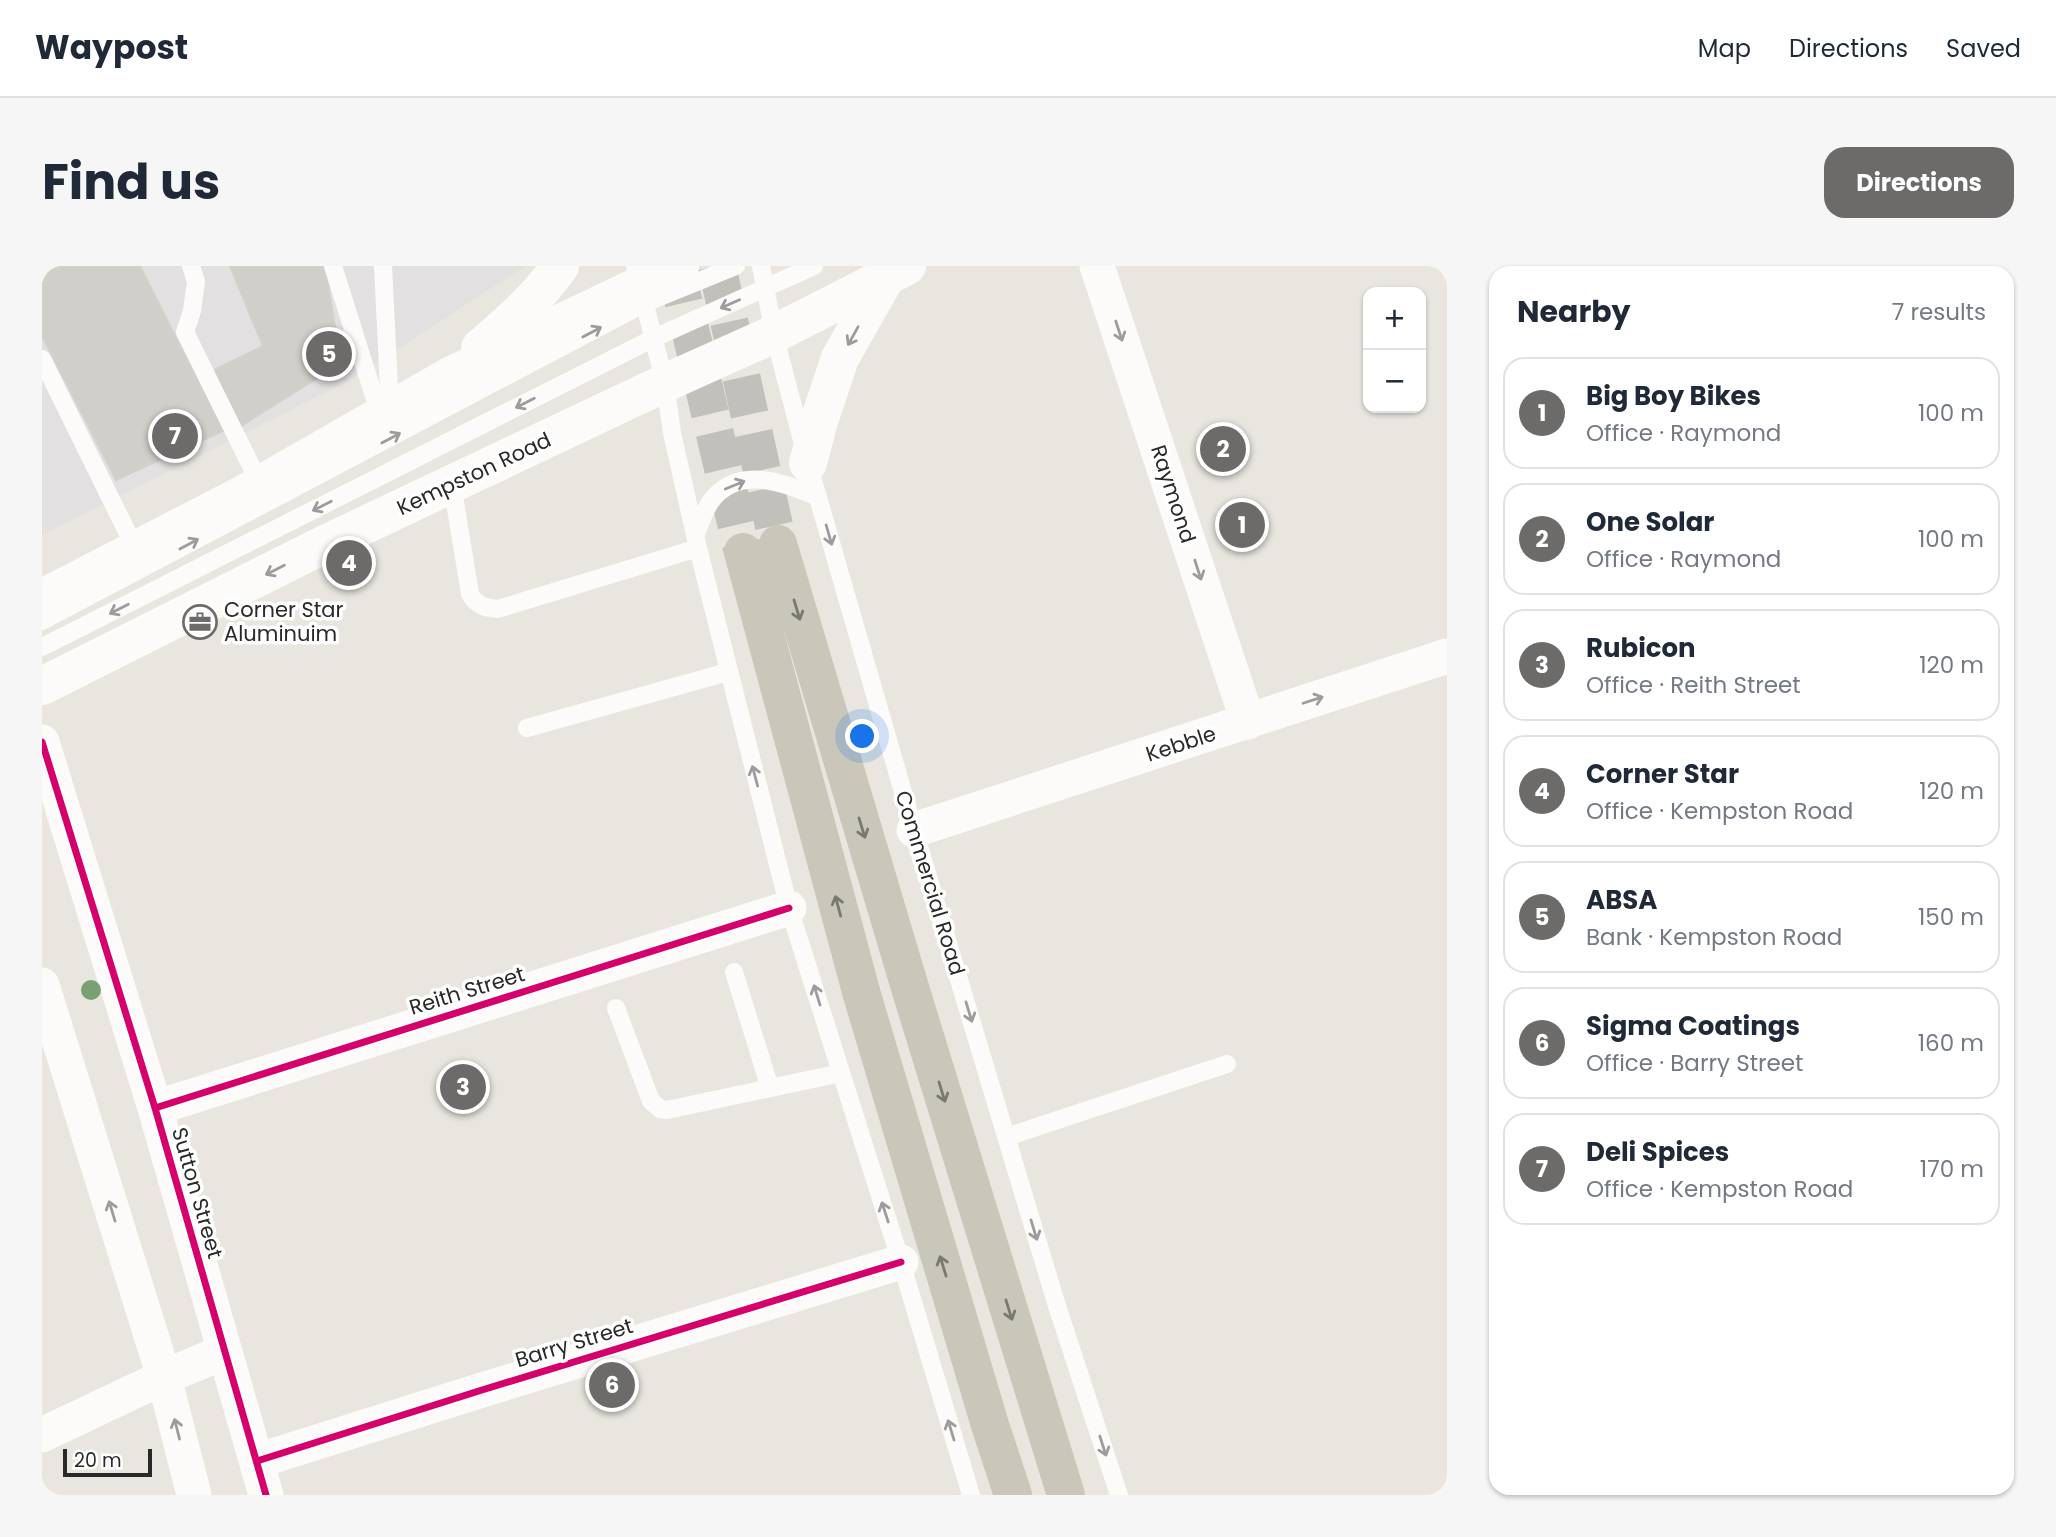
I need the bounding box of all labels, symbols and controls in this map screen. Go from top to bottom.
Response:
text: Waypost [35,24,188,71]
text: Map [1698,32,1751,65]
text: Directions [1789,32,1908,65]
text: Saved [1946,32,2021,65]
button: Directions [1824,147,2014,218]
text: Find us [42,148,220,216]
map controls [1363,287,1426,413]
button: + [1363,287,1426,350]
text: Nearby [1517,290,1631,333]
text: 7 results [1892,296,1986,328]
one-way arrow [719,298,741,311]
one-way arrow [1114,319,1126,341]
one-way arrow [581,324,601,338]
one-way arrow [846,326,860,346]
pin: 5 [306,328,352,380]
button: − [1363,350,1426,413]
text: Big Boy Bikes [1586,378,1761,414]
one-way arrow [515,397,536,411]
text: 1 [1538,397,1546,429]
text: 100 m [1918,397,1984,429]
pin: 7 [152,410,198,462]
text: Office · Raymond [1586,417,1781,449]
pin: 2 [1200,423,1246,475]
street label: Kempston Road [392,425,556,522]
one-way arrow [380,431,400,445]
street label: Raymond [1144,441,1203,547]
one-way arrow [724,477,745,490]
one-way arrow [312,499,333,513]
pin: 1 [1219,499,1265,551]
text: One Solar [1586,504,1715,540]
text: 2 [1535,523,1549,555]
text: 100 m [1918,523,1984,555]
one-way arrow [823,524,836,546]
one-way arrow [179,537,199,551]
pin: 4 [326,537,372,589]
text: Office · Raymond [1586,543,1781,575]
one-way arrow [1192,559,1205,581]
one-way arrow [265,563,286,577]
place label: Corner Star Aluminuim [224,595,344,648]
one-way arrow [792,598,805,620]
one-way arrow [109,602,130,616]
office icon: Corner Star Aluminuim [181,603,219,641]
text: Rubicon [1586,630,1696,666]
text: 3 [1535,649,1549,681]
text: 120 m [1919,649,1984,681]
text: Office · Reith Street [1586,669,1801,701]
one-way arrow [1302,693,1324,706]
your location [845,719,879,753]
street label: Kebble [1142,719,1220,768]
text: Corner Star [1586,756,1739,792]
one-way arrow [748,765,761,788]
text: 4 [1534,775,1550,807]
text: 120 m [1919,775,1984,807]
street label: Commercial Road [889,787,972,979]
text: Office · Kempston Road [1586,795,1853,827]
one-way arrow [857,816,870,838]
text: ABSA [1586,882,1657,918]
one-way arrow [831,895,844,917]
text: 5 [1535,901,1549,933]
text: 150 m [1918,901,1984,933]
text: Bank · Kempston Road [1586,921,1842,953]
street label: Reith Street [406,959,528,1022]
one-way arrow [809,984,822,1006]
one-way arrow [963,1001,976,1023]
text: Sigma Coatings [1586,1008,1800,1044]
text: 6 [1535,1027,1549,1059]
text: 160 m [1918,1027,1984,1059]
text: Office · Barry Street [1586,1047,1804,1079]
pin: 3 [440,1061,486,1113]
one-way arrow [937,1081,950,1103]
street label: Sutton Street [165,1124,230,1262]
text: Deli Spices [1586,1134,1729,1170]
text: 7 [1536,1153,1548,1185]
text: 170 m [1920,1153,1984,1185]
text: Office · Kempston Road [1586,1173,1853,1205]
one-way arrow [105,1200,118,1222]
one-way arrow [878,1201,891,1223]
one-way arrow [1029,1218,1041,1240]
one-way arrow [935,1255,948,1277]
one-way arrow [1004,1299,1017,1321]
street label: Barry Street [511,1311,636,1374]
pin: 6 [589,1359,635,1411]
one-way arrow [170,1418,183,1441]
one-way arrow [944,1419,957,1441]
one-way arrow [1098,1435,1110,1457]
scale bar [63,1446,152,1478]
text: 20 m [74,1447,122,1474]

